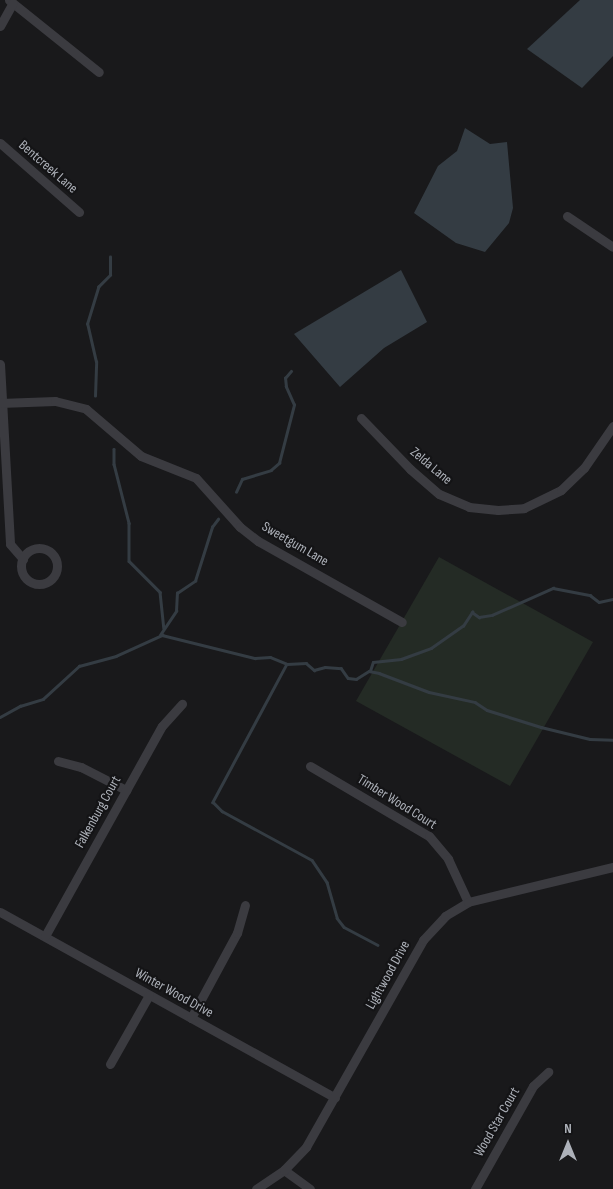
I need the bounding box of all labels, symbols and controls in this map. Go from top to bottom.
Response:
street label: Bentcreek Lane [15,137,81,197]
street label: Zelda Lane [407,444,455,488]
street label: Sweetgum Lane [259,518,331,570]
street label: Timber Wood Court [354,771,440,833]
street label: Falkenburg Court [71,773,125,851]
street label: Lightwood Drive [362,938,414,1012]
street label: Winter Wood Drive [132,965,216,1021]
street label: Wood Star Court [470,1084,524,1160]
north arrow [543,1119,593,1169]
text: N [564,1120,572,1137]

